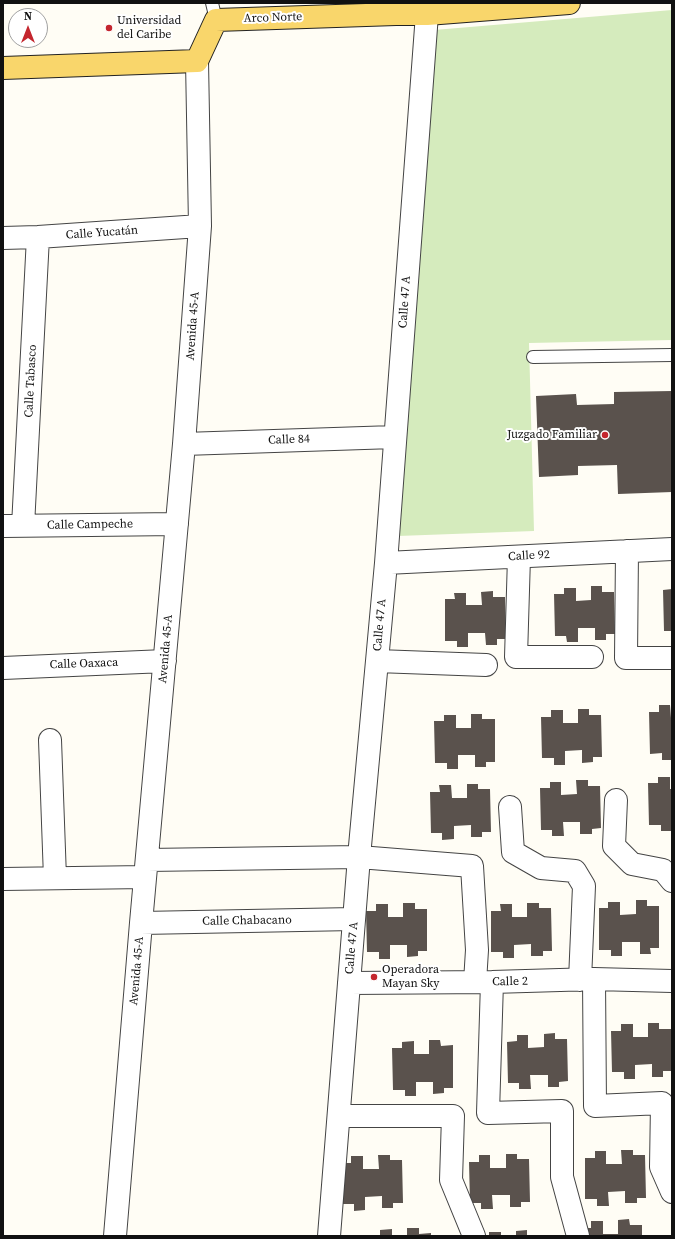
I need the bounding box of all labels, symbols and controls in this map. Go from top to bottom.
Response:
north arrow [8,8,48,48]
text: N [24,9,32,24]
street label: Arco Norte [243,10,303,26]
place label: Universidad del Caribe [117,14,181,42]
marker: Universidad del Caribe [104,23,114,33]
street label: Calle Yucatán [65,223,139,243]
street label: Calle 47 A [396,275,414,329]
street label: Avenida 45-A [183,291,203,361]
street label: Calle Tabasco [22,344,40,418]
place label: Juzgado Familiar [507,428,597,442]
marker: Juzgado Familiar [600,430,610,440]
street label: Calle 84 [268,432,310,448]
street label: Calle Campeche [47,517,133,533]
street label: Calle 92 [508,548,550,564]
street label: Calle 47 A [371,598,389,652]
street label: Avenida 45-A [156,614,176,684]
street label: Calle Oaxaca [49,656,119,672]
street label: Calle Chabacano [202,913,292,929]
street label: Calle 47 A [343,921,361,975]
street label: Avenida 45-A [127,936,147,1006]
place label: Operadora Mayan Sky [382,963,439,991]
marker: Operadora Mayan Sky [369,972,379,982]
street label: Calle 2 [492,974,528,990]

